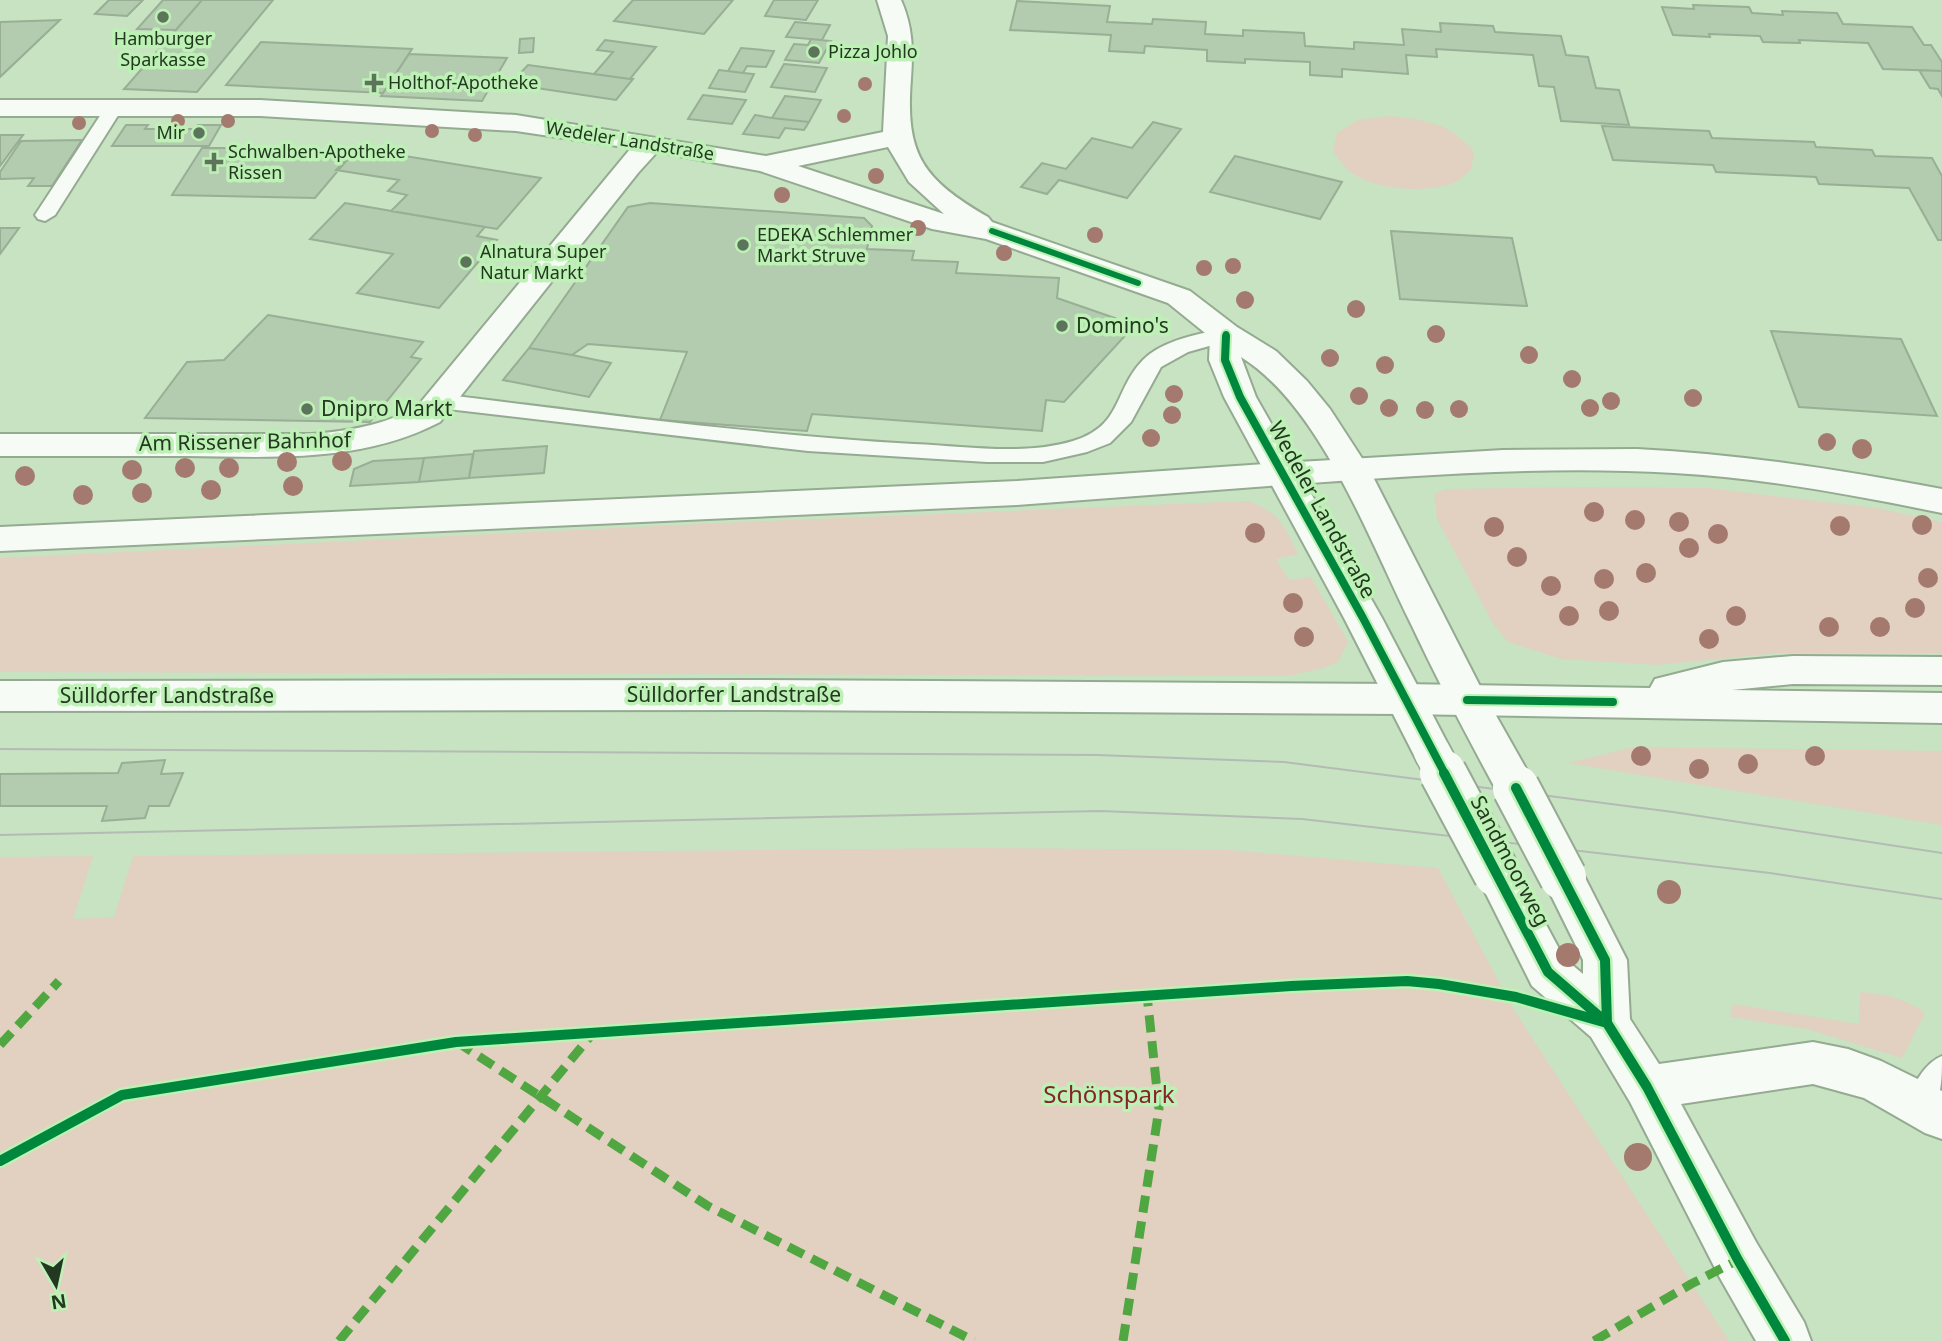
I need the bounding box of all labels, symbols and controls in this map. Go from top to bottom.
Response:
marker: Hamburger Sparkasse [155,9,171,25]
place label: Hamburger Sparkasse [114,26,213,71]
place label: Pizza Johlo [828,39,918,63]
marker: Pizza Johlo [806,44,822,60]
place label: Holthof-Apotheke [388,70,538,94]
marker: Holthof-Apotheke [366,75,382,91]
street label: Wedeler Landstraße [544,115,716,165]
place label: Mir [157,120,186,144]
marker: Mir [191,125,207,141]
place label: Schwalben-Apotheke Rissen [228,139,406,184]
marker: Schwalben-Apotheke Rissen [206,154,222,170]
place label: EDEKA Schlemmer Markt Struve [757,222,914,267]
marker: EDEKA Schlemmer Markt Struve [735,237,751,253]
place label: Alnatura Super Natur Markt [480,239,607,284]
marker: Alnatura Super Natur Markt [458,254,474,270]
place label: Domino's [1076,311,1169,339]
marker: Domino's [1054,318,1070,334]
place label: Dnipro Markt [321,394,453,422]
marker: Dnipro Markt [299,401,315,417]
street label: Wedeler Landstraße [1262,416,1383,603]
street label: Am Rissener Bahnhof [139,425,353,457]
street label: Sülldorfer Landstraße [627,680,841,708]
street label: Sülldorfer Landstraße [60,681,274,709]
street label: Sandmoorweg [1465,790,1557,931]
park label: Schönspark [1043,1077,1175,1110]
north arrow [21,1250,91,1320]
text: N [49,1288,68,1316]

